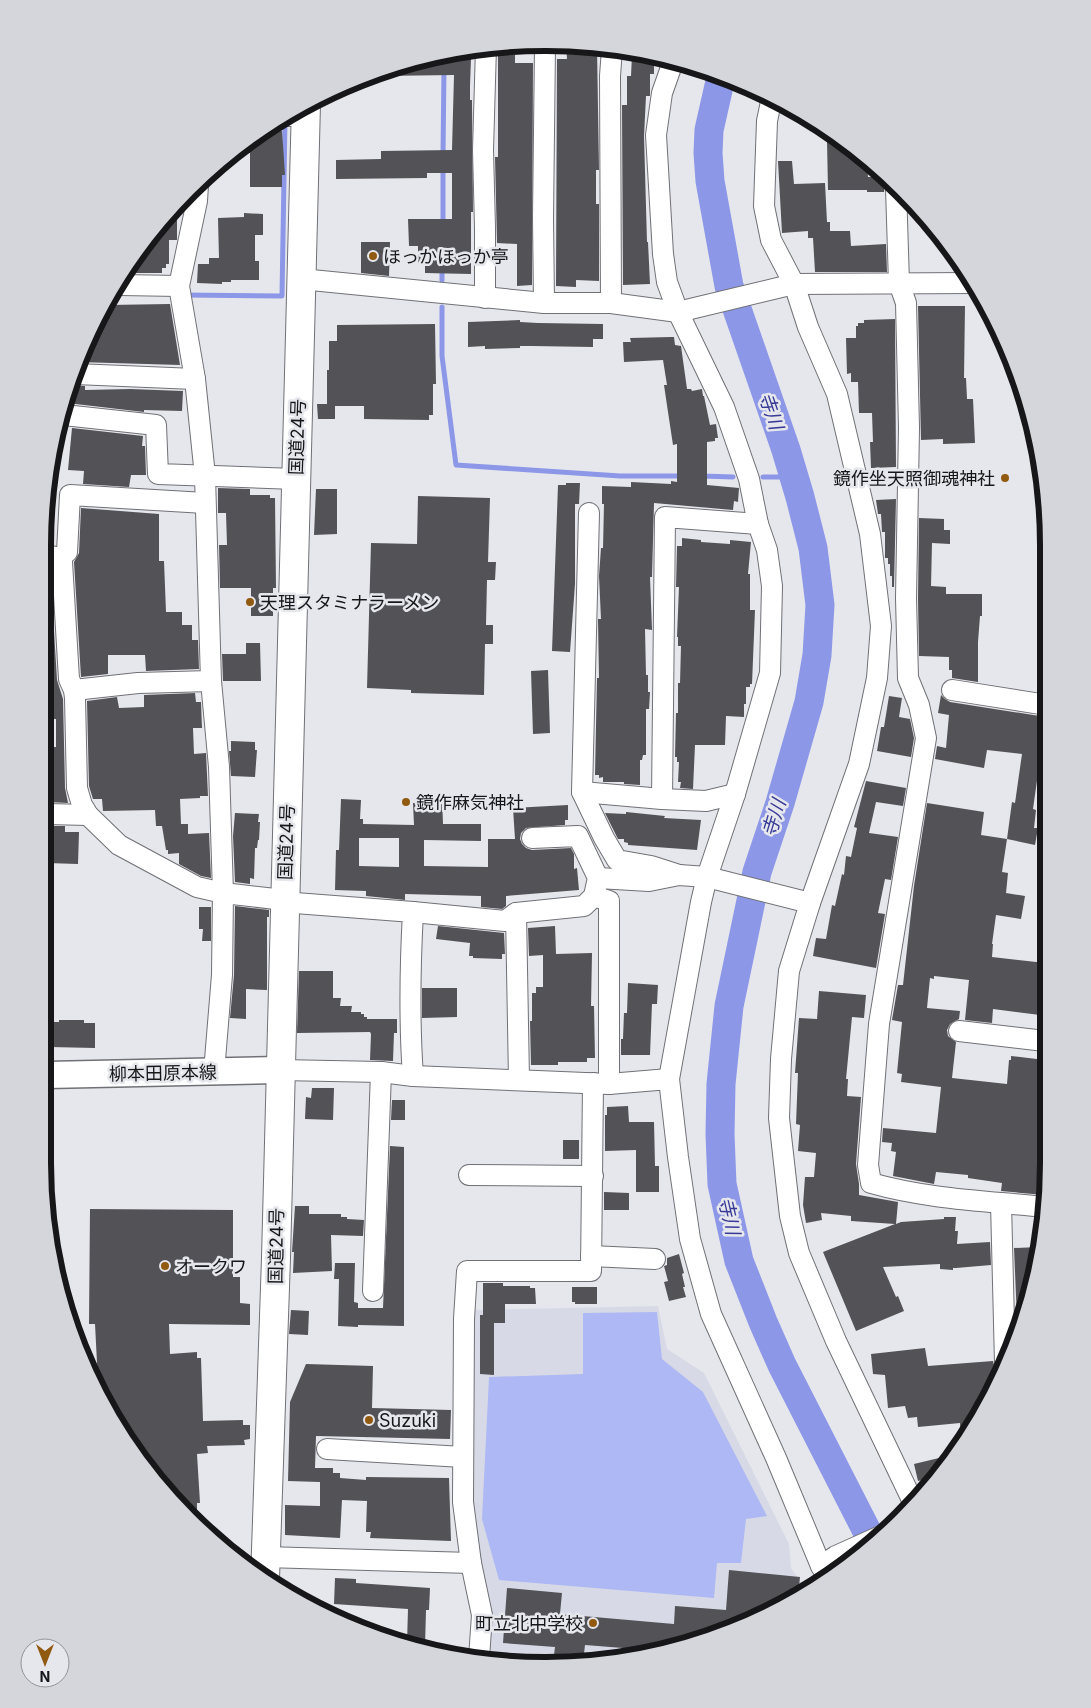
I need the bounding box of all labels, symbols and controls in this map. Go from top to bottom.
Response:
place label: ほっかほっか亭 [383,246,509,267]
marker: ほっかほっか亭 [367,250,379,262]
water label: 寺川 [754,389,789,435]
street label: 国道24号 [285,398,309,476]
place label: 鏡作坐天照御魂神社 [833,468,995,489]
marker: 鏡作坐天照御魂神社 [999,472,1011,484]
place label: 天理スタミナラーメン [260,592,439,613]
marker: 天理スタミナラーメン [244,596,256,608]
place label: 鏡作麻気神社 [416,792,524,813]
water label: 寺川 [757,795,791,840]
marker: 鏡作麻気神社 [400,796,412,808]
street label: 国道24号 [274,803,298,881]
street label: 柳本田原本線 [109,1062,217,1084]
water label: 寺川 [714,1195,745,1239]
street label: 国道24号 [265,1208,287,1284]
place label: オークワ [175,1256,247,1277]
marker: オークワ [159,1260,171,1272]
place label: Suzuki [379,1410,436,1431]
marker: Suzuki [363,1414,375,1426]
place label: 町立北中学校 [475,1613,583,1634]
marker: 町立北中学校 [587,1617,599,1629]
north arrow [20,1638,70,1688]
text: N [40,1668,50,1685]

